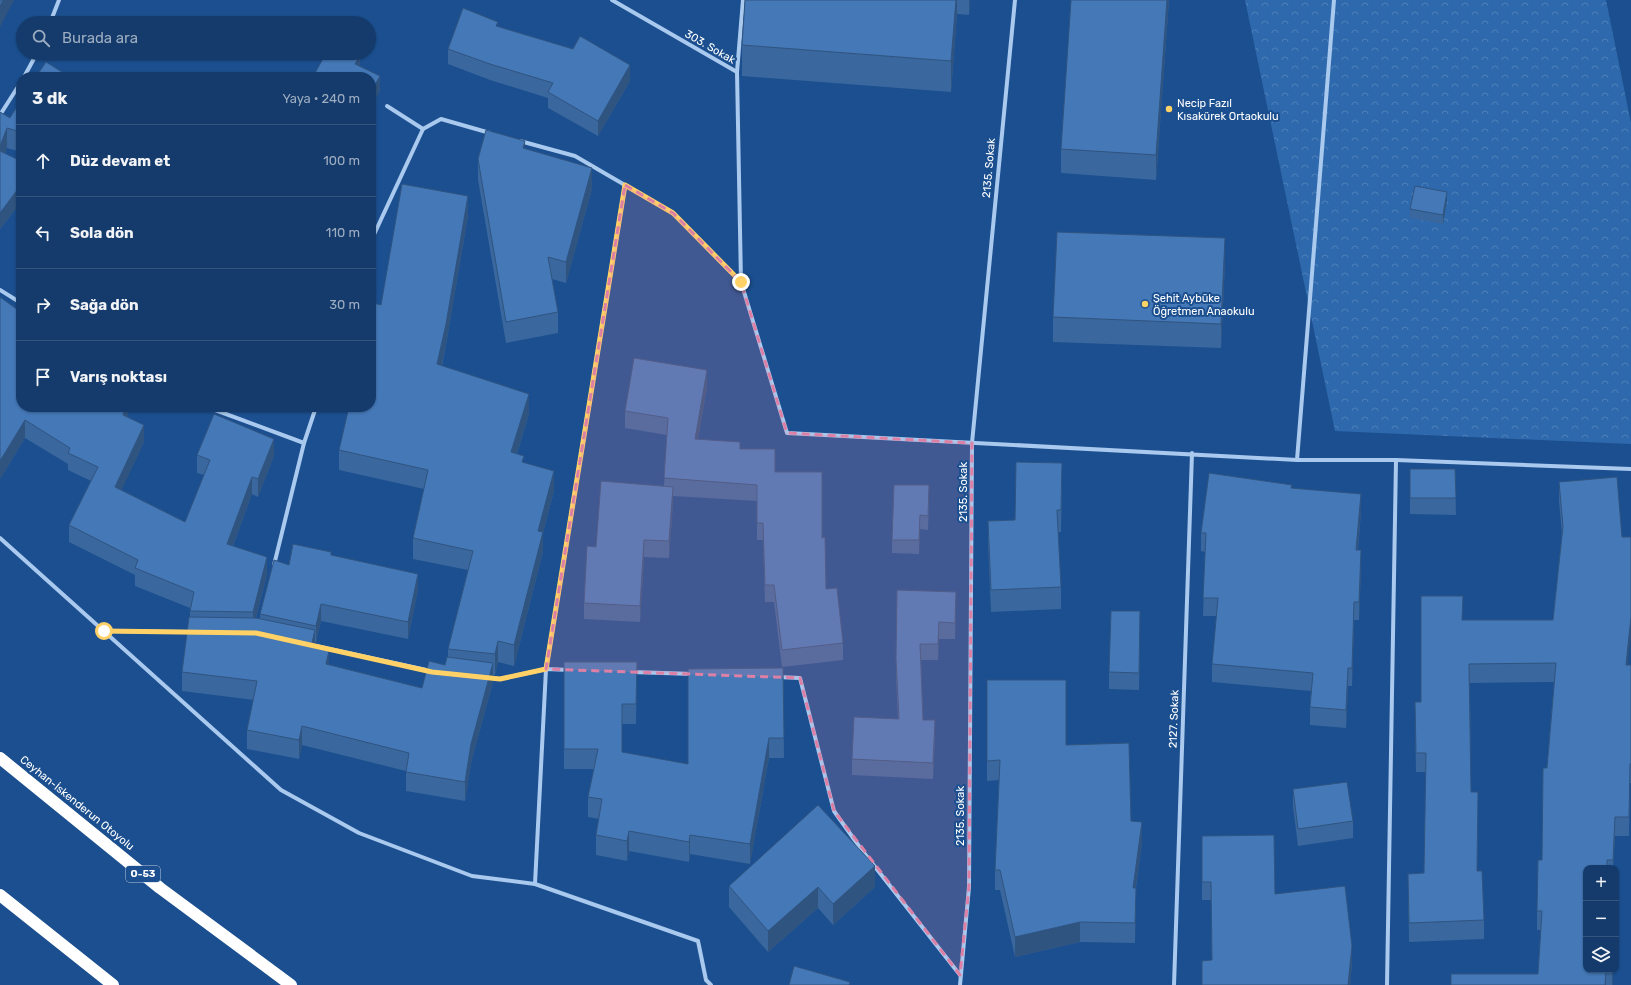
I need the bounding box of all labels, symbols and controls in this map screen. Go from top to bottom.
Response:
search box [16,16,376,60]
icon: search [30,27,52,49]
street label: 303. Sokak [682,27,738,67]
text: Burada ara [62,29,138,47]
text: 3 dk [32,88,68,108]
text: Yaya · 240 m [283,91,360,106]
place label: Necip Fazıl Kısakürek Ortaokulu [1177,97,1279,123]
marker: Necip Fazıl Kısakürek Ortaokulu [1164,104,1174,114]
street label: 2135. Sokak [980,137,998,199]
icon: ahead [32,150,54,172]
text: Düz devam et [70,152,170,170]
text: 100 m [323,153,360,168]
icon: left [32,222,54,244]
text: Sola dön [70,224,134,242]
text: 110 m [326,225,360,240]
route end [732,273,750,291]
place label: Şehit Aybüke Öğretmen Anaokulu [1153,292,1255,318]
icon: right [32,294,54,316]
text: Sağa dön [70,296,139,314]
text: 30 m [329,297,360,312]
marker: Şehit Aybüke Öğretmen Anaokulu [1140,299,1150,309]
icon: arrive [32,366,54,388]
text: Varış noktası [70,368,167,386]
street label: 2135. Sokak [957,462,970,522]
route start [95,622,113,640]
street label: 2127. Sokak [1166,689,1182,748]
street label: Ceyhan-İskenderun Otoyolu [17,752,137,853]
street label: 2135. Sokak [954,786,967,846]
map controls [1583,865,1619,973]
button: + [1583,865,1619,901]
road number: O-53 [126,866,160,882]
button: − [1583,901,1619,937]
button: layers [1583,937,1619,973]

